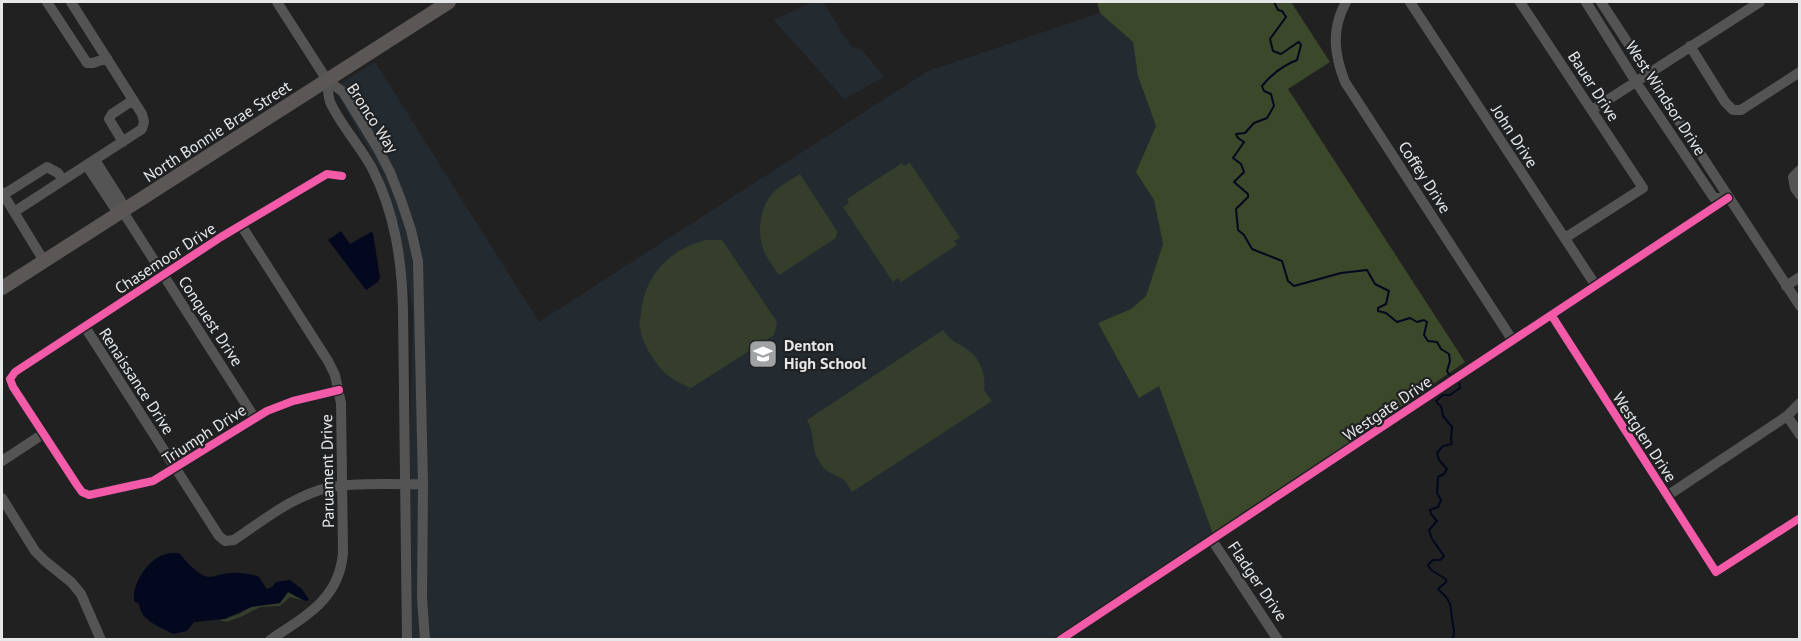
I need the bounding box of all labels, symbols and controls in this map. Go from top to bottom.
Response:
street label: West Windsor Drive [1622,37,1710,159]
street label: Bauer Drive [1564,47,1624,125]
street label: North Bonnie Brae Street [140,76,295,186]
street label: Bronco Way [343,79,403,157]
street label: John Drive [1487,100,1543,171]
street label: Coffey Drive [1394,137,1456,217]
street label: Chasemoor Drive [111,218,219,298]
street label: Conquest Drive [174,272,248,370]
street label: Renaissance Drive [95,324,179,438]
place label: Denton High School [784,335,866,373]
school or university icon: Denton High School [747,338,779,370]
street label: Westgate Drive [1339,371,1435,445]
street label: Westglen Drive [1609,388,1681,486]
street label: Triumph Drive [158,399,250,469]
street label: Paruament Drive [316,414,338,528]
street label: Fladger Drive [1224,537,1292,625]

